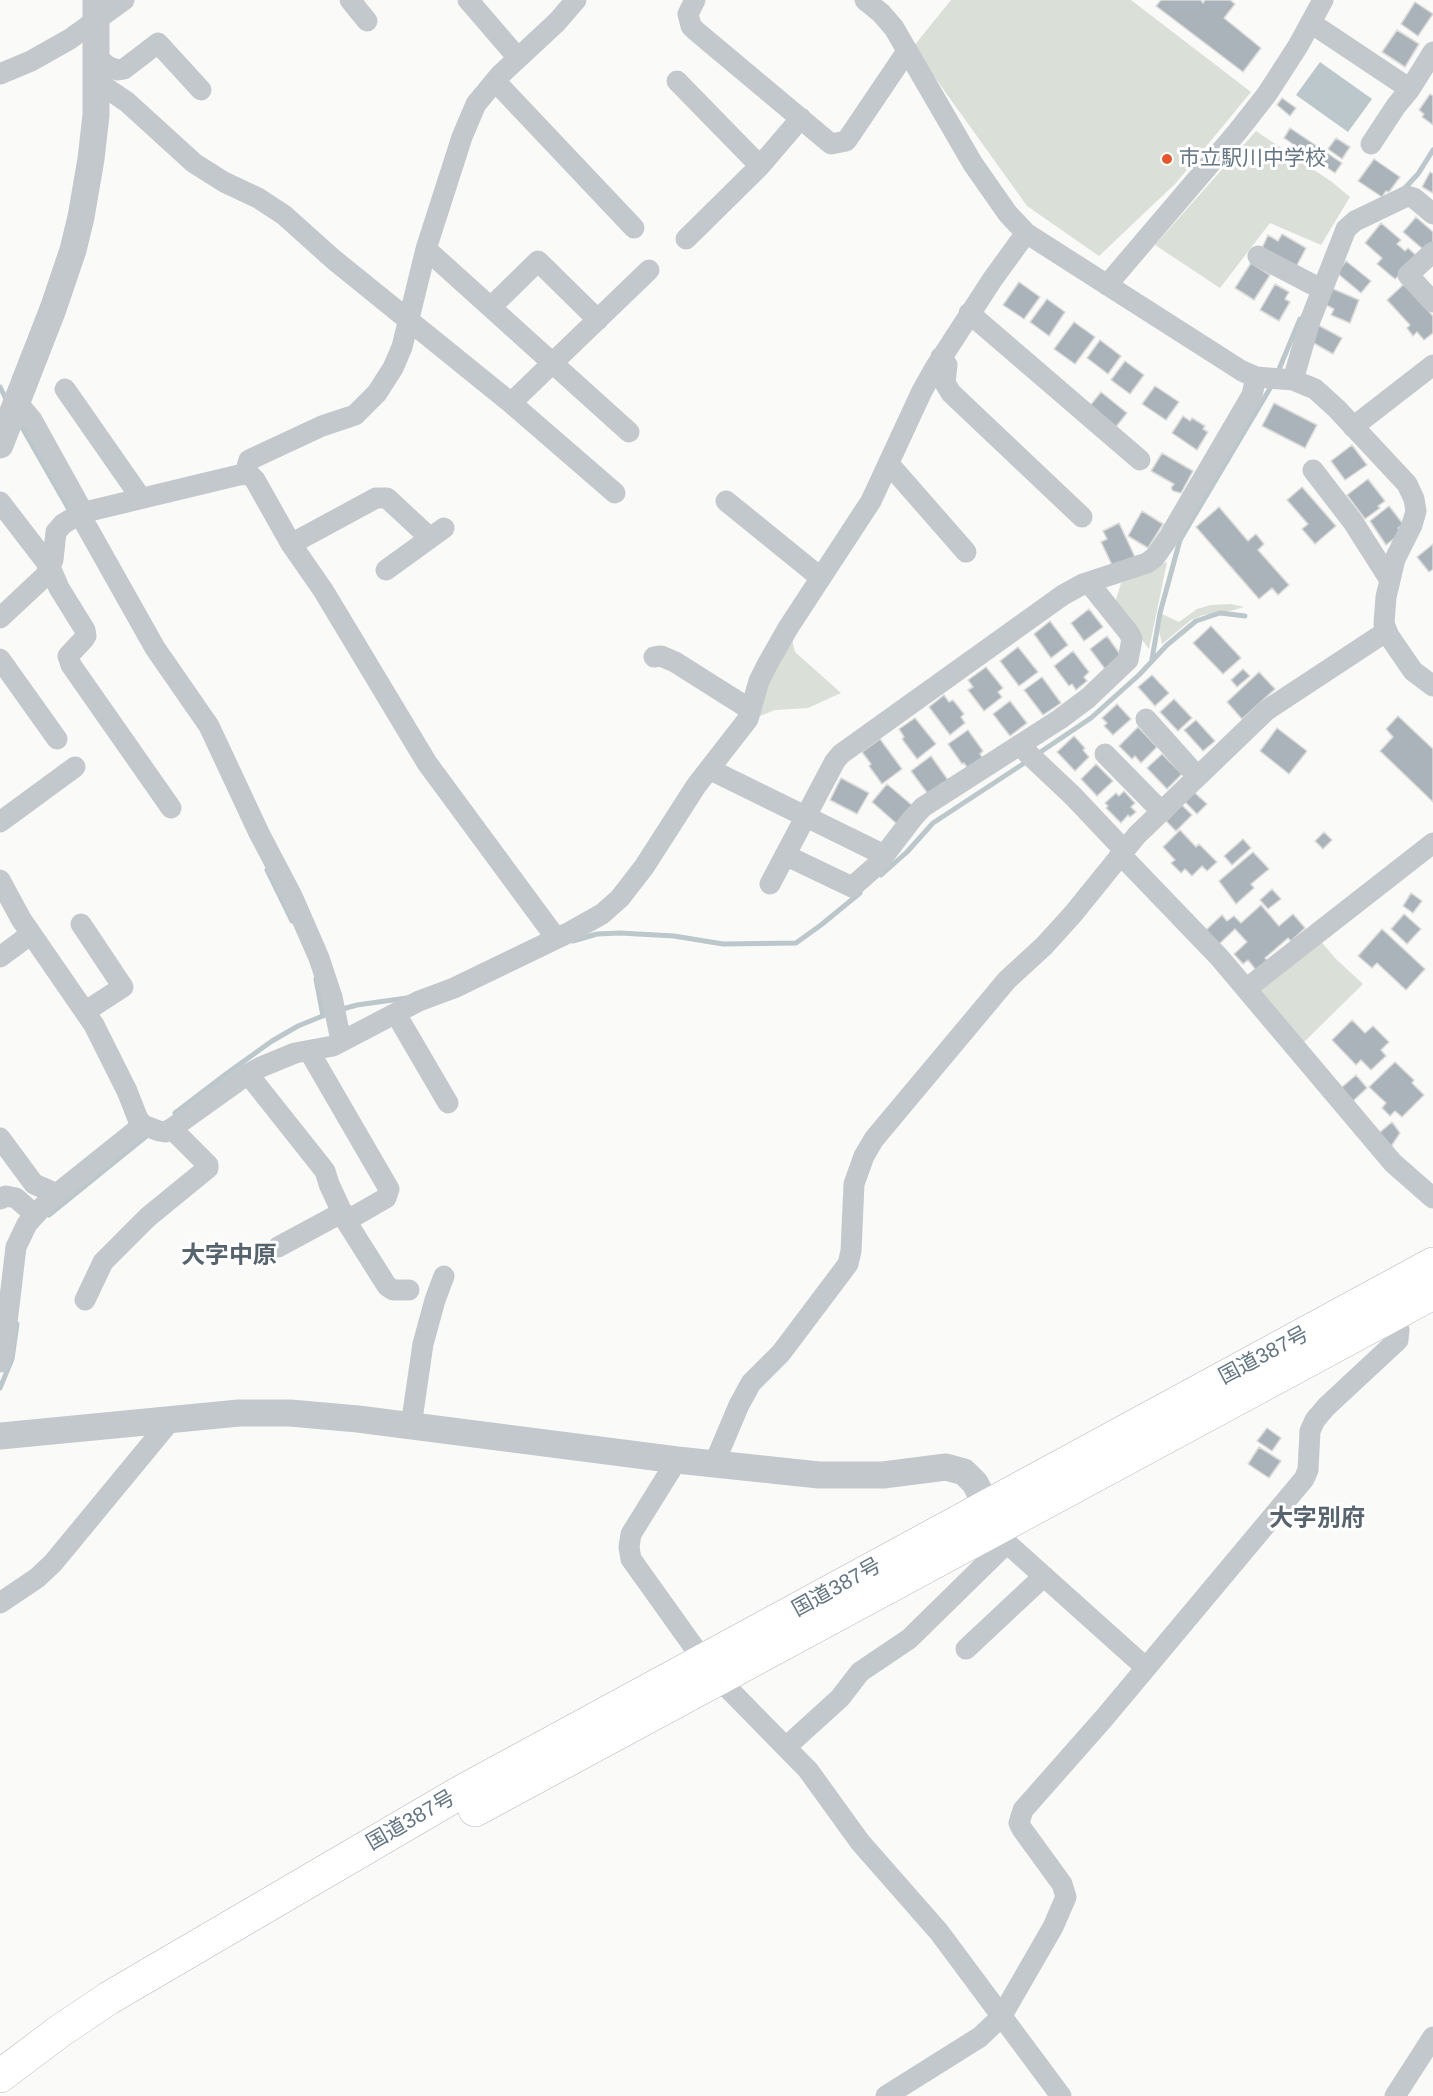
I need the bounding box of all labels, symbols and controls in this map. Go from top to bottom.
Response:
place label: 市立駅川中学校 [1179,146,1326,172]
marker: 市立駅川中学校 [1160,152,1174,166]
district label: 大字中原 [181,1242,277,1270]
street label: 国道387号 [1215,1322,1313,1390]
district label: 大字別府 [1269,1505,1365,1533]
street label: 国道387号 [788,1553,886,1623]
street label: 国道387号 [362,1786,460,1856]

